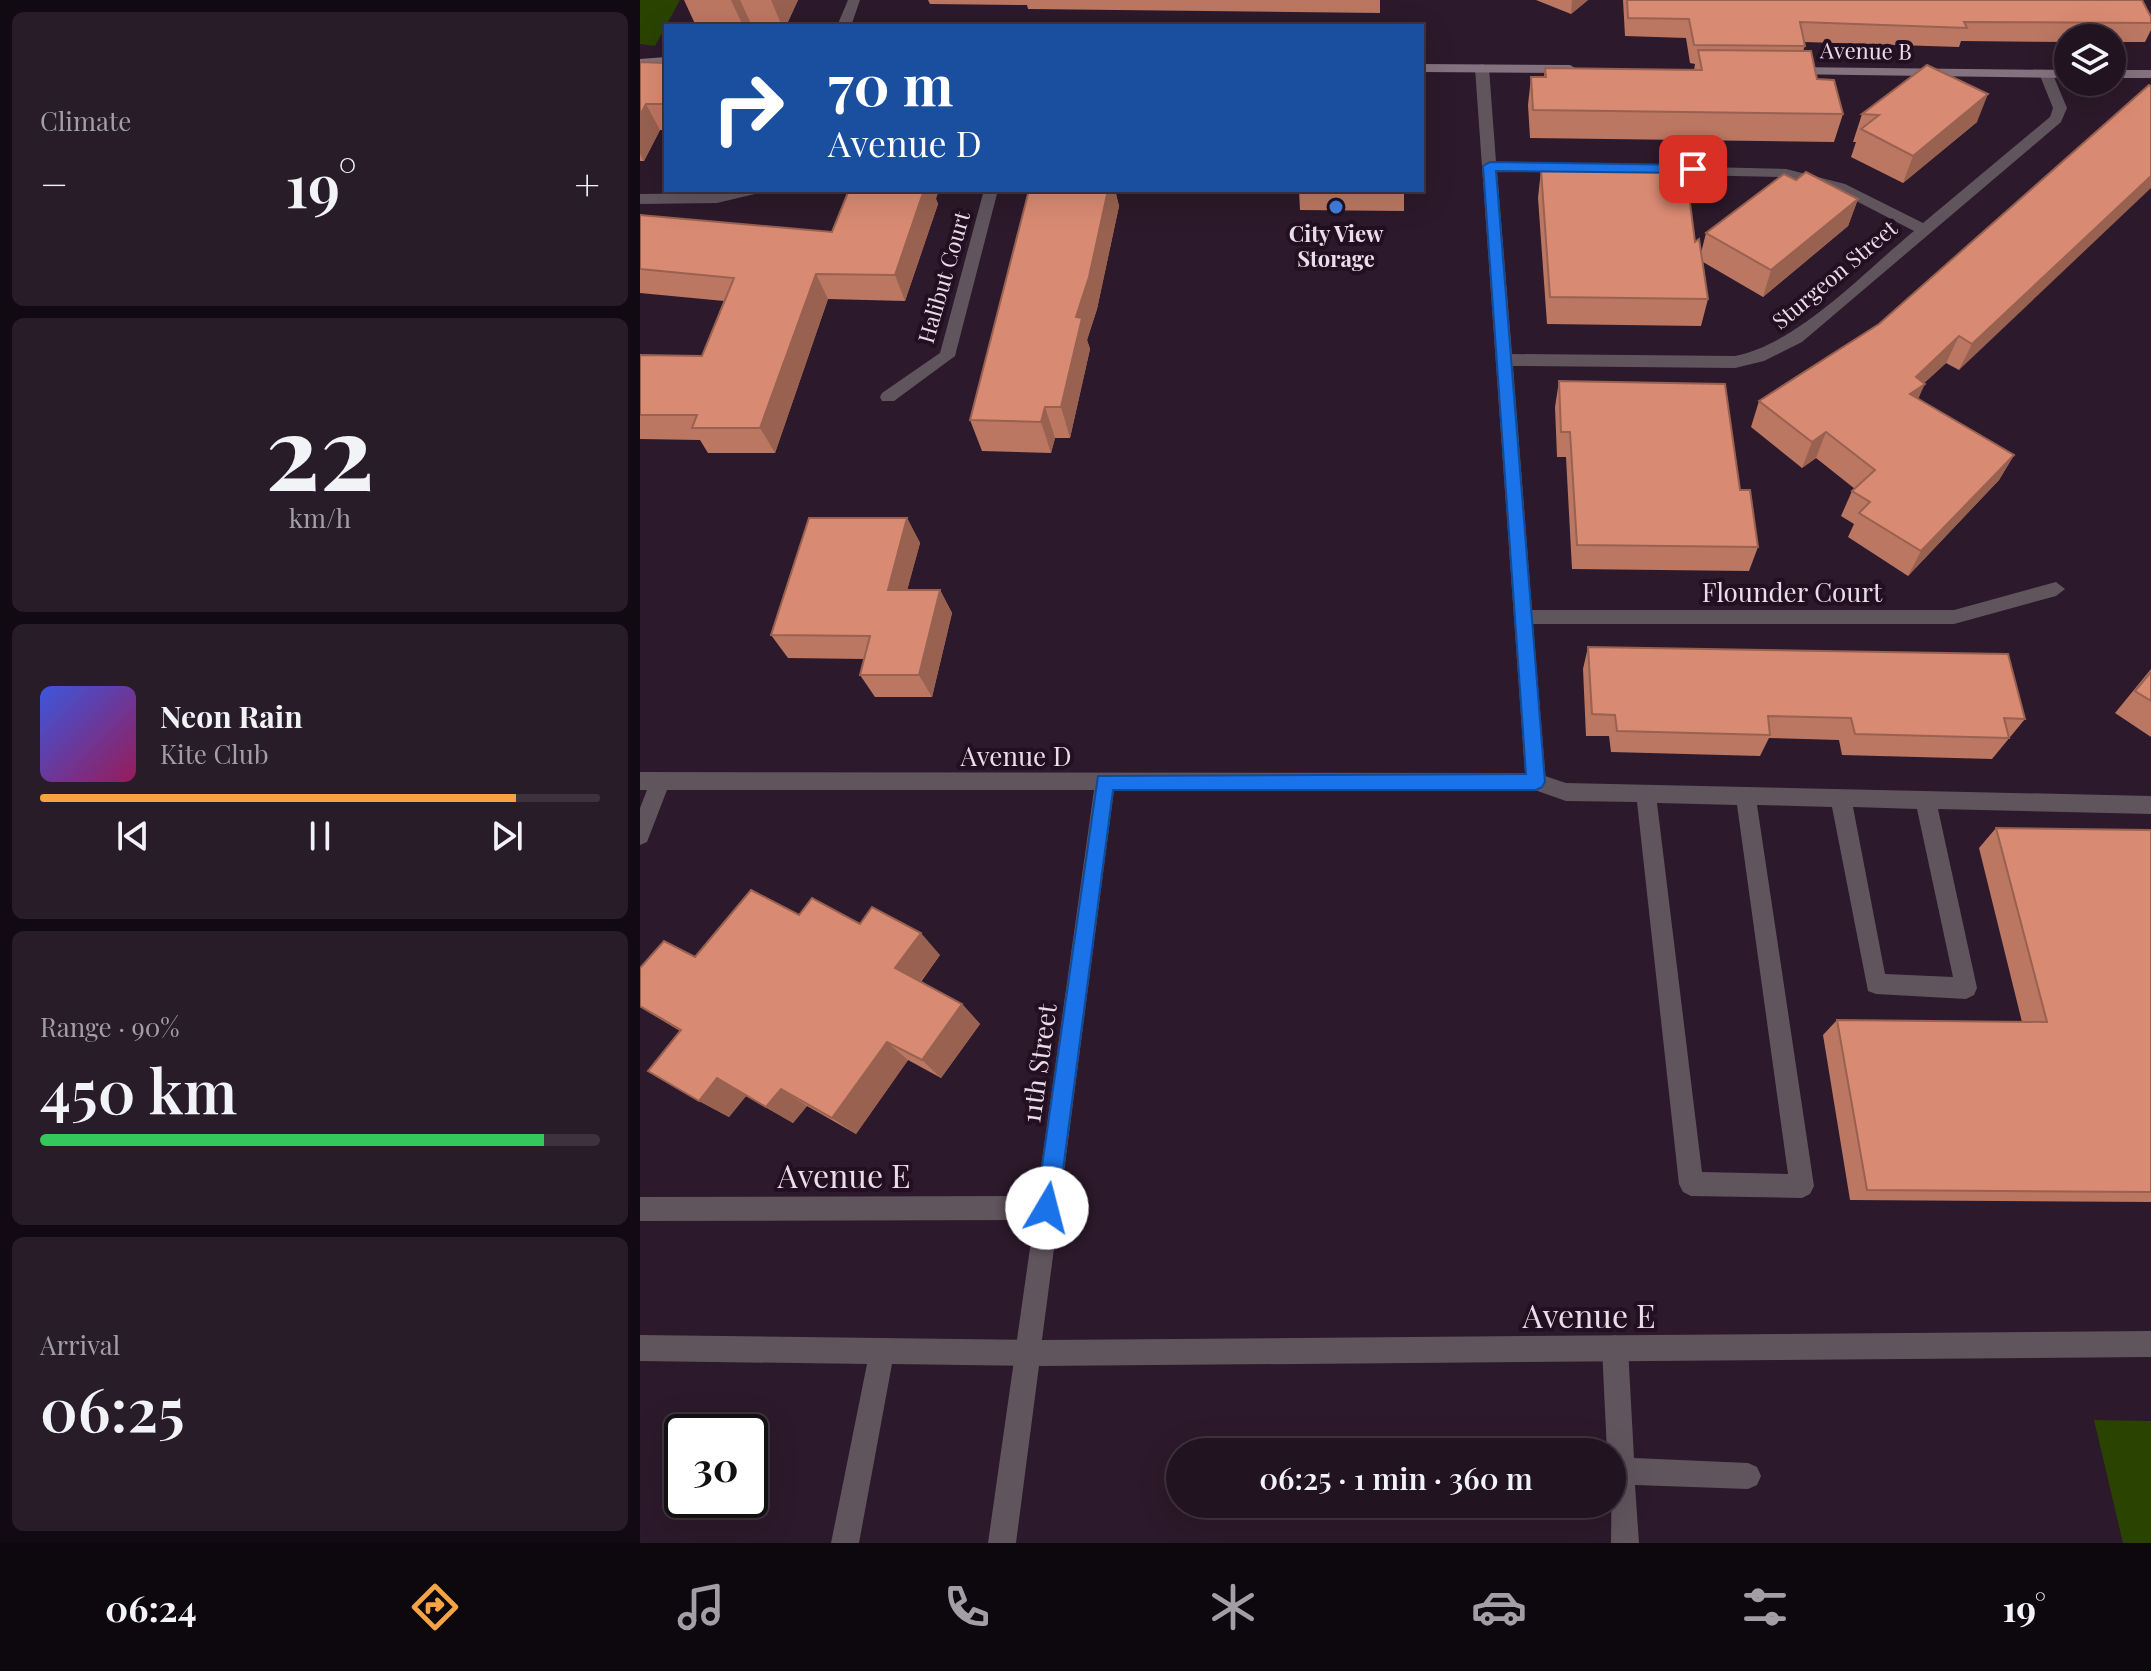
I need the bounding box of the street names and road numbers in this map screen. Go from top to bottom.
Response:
street label: Avenue B [1819,34,1912,66]
street label: Halibut Court [910,206,976,346]
street label: Sturgeon Street [1765,212,1904,335]
street label: Flounder Court [1702,574,1883,609]
street label: Avenue D [959,738,1072,773]
street label: 11th Street [1012,1000,1064,1125]
street label: Avenue E [776,1153,911,1196]
street label: Avenue E [1521,1293,1656,1336]

